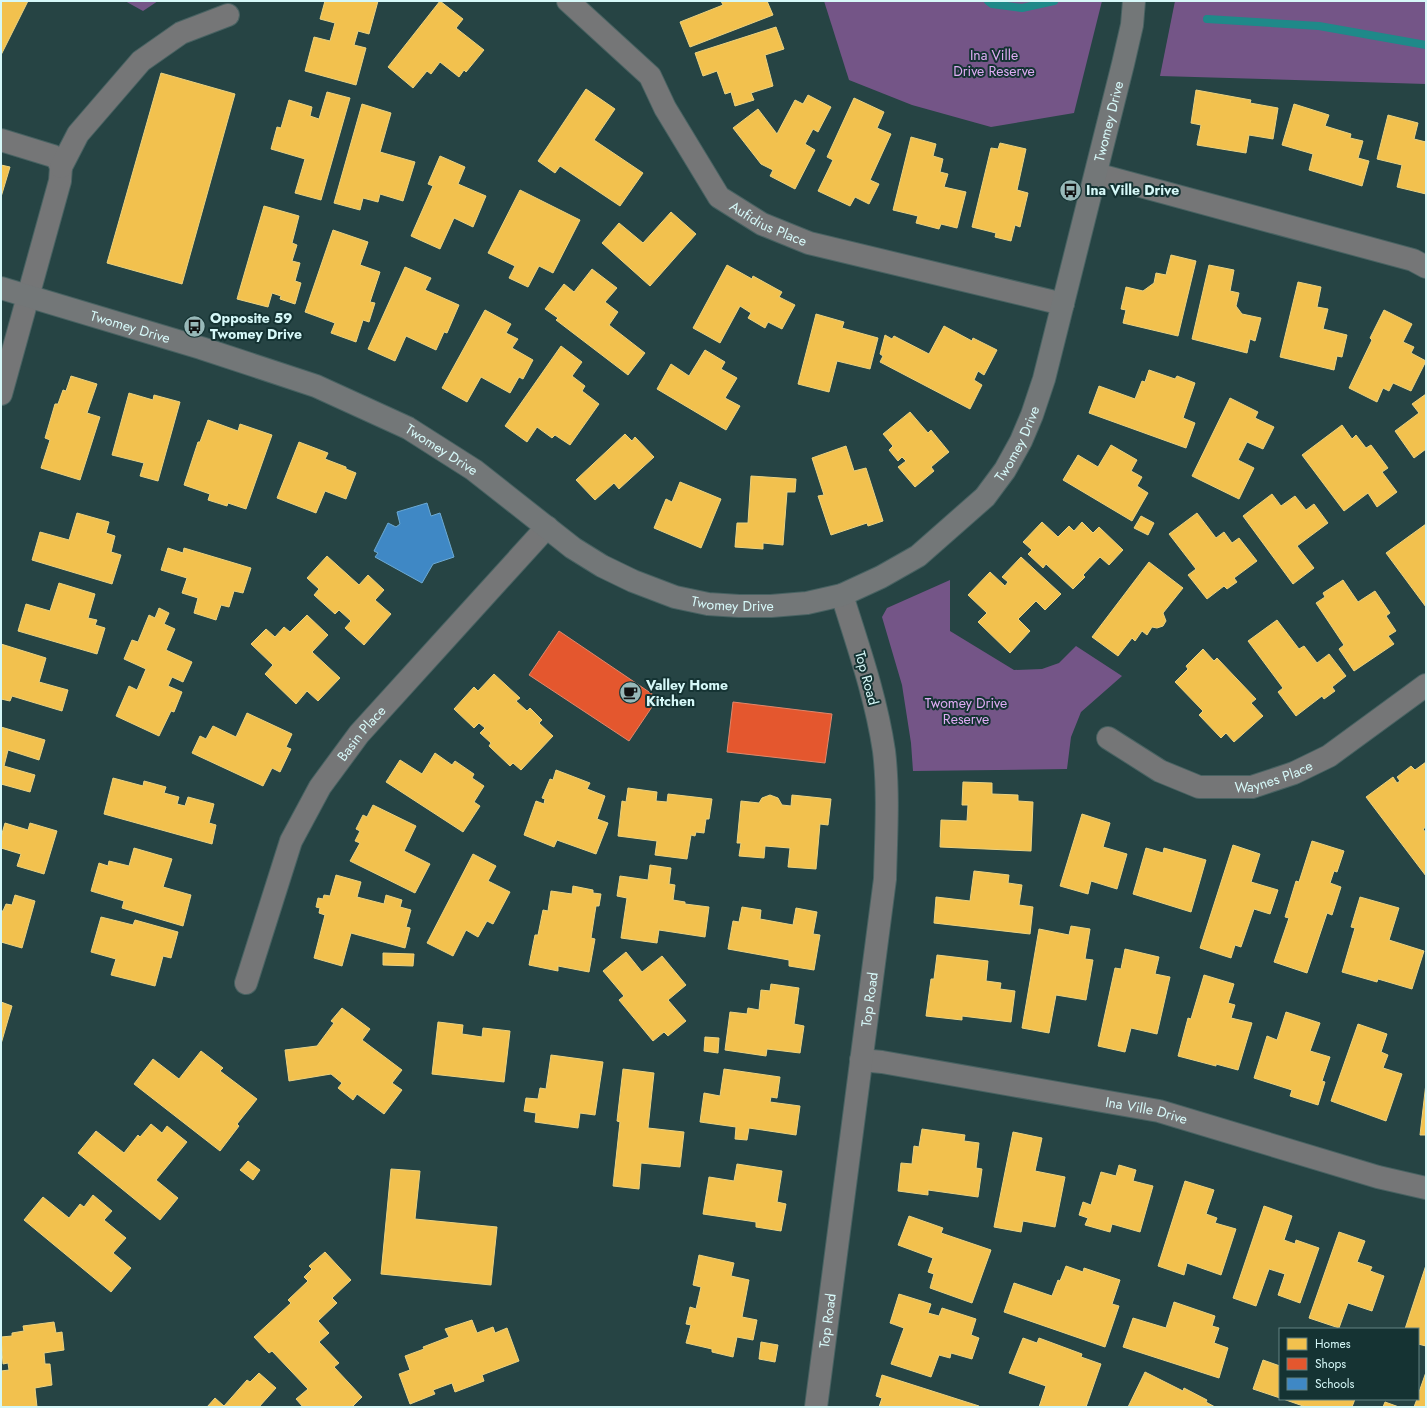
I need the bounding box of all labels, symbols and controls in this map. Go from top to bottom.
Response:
park label: Ina Ville Drive Reserve [953,45,1035,81]
street label: Twomey Drive [1089,79,1128,164]
bus stop icon: Ina Ville Drive [1057,177,1083,203]
place label: Ina Ville Drive [1086,180,1179,200]
street label: Aufidius Place [726,196,810,251]
street label: Twomey Drive [88,305,173,348]
place label: Opposite 59 Twomey Drive [210,308,302,344]
bus stop icon: Opposite 59 Twomey Drive [182,313,208,339]
street label: Twomey Drive [990,403,1044,486]
street label: Twomey Drive [402,419,482,480]
street label: Twomey Drive [689,591,774,616]
street label: Top Road [850,649,884,707]
place label: Valley Home Kitchen [645,675,728,711]
cafe icon: Valley Home Kitchen [617,680,643,706]
park label: Twomey Drive Reserve [925,693,1007,729]
street label: Basin Place [332,701,390,765]
street label: Waynes Place [1235,755,1316,797]
street label: Top Road [856,971,883,1028]
street label: Ina Ville Drive [1104,1092,1190,1129]
street label: Top Road [814,1292,841,1349]
legend [1279,1328,1419,1400]
text: Homes [1315,1335,1351,1353]
text: Shops [1315,1355,1346,1373]
text: Schools [1315,1375,1354,1393]

